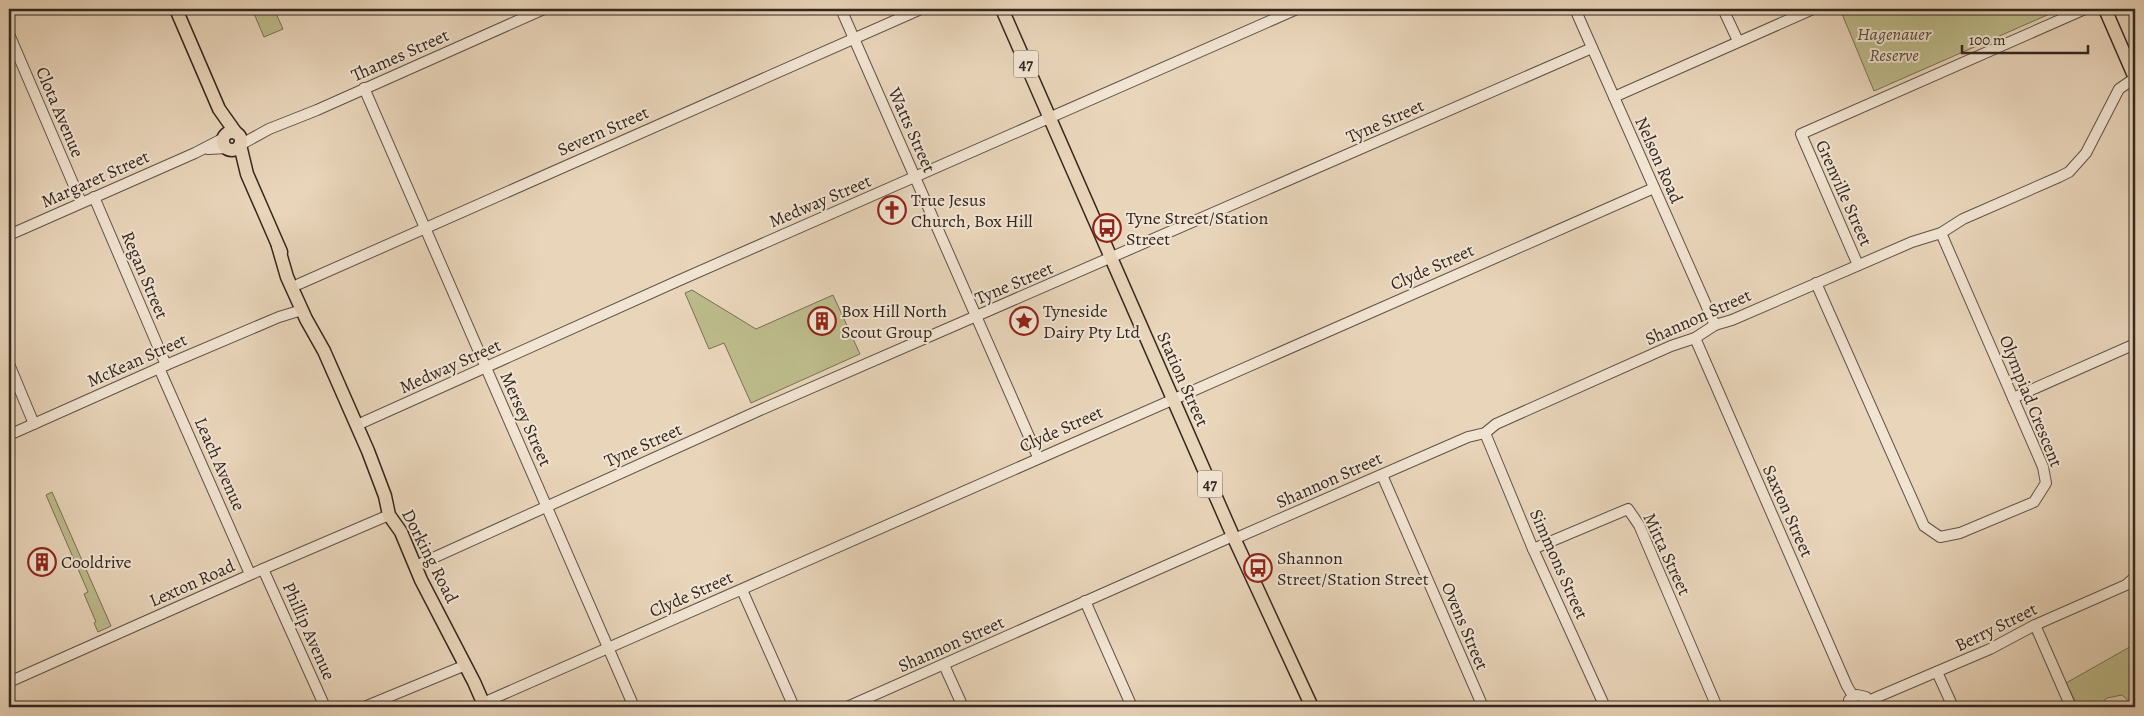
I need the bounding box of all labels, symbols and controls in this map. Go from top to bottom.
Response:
park label: Hagenauer Reserve [1857,22,1932,67]
scale bar [1962,22,2088,54]
street label: Thames Street [347,23,453,87]
text: 100 m [1969,30,2006,50]
road number: 47 [1014,51,1038,78]
street label: Clota Avenue [30,63,90,161]
street label: Watts Street [882,83,941,176]
street label: Tyne Street [1342,93,1428,149]
street label: Severn Street [554,100,653,162]
street label: Nelson Road [1629,113,1689,207]
street label: Grenville Street [1810,136,1878,250]
street label: Margaret Street [37,144,153,214]
street label: Medway Street [765,169,875,233]
place label: True Jesus Church, Box Hill [911,188,1033,233]
church icon: True Jesus Church, Box Hill [877,195,907,225]
place label: Tyne Street/Station Street [1126,206,1268,251]
bus stop icon: Tyne Street/Station Street [1092,213,1122,243]
street label: Regan Street [116,227,174,323]
street label: Clyde Street [1386,238,1478,296]
street label: Tyne Street [971,256,1057,310]
street label: Shannon Street [1641,283,1755,351]
place label: Box Hill North Scout Group [841,299,947,344]
place label: Tyneside Dairy Pty Ltd [1043,299,1140,344]
building icon: Box Hill North Scout Group [807,306,837,336]
place icon: Tyneside Dairy Pty Ltd [1009,306,1039,336]
street label: McKean Street [83,327,191,393]
street label: Station Street [1151,328,1215,430]
street label: Olympiad Crescent [1994,332,2068,471]
street label: Medway Street [395,333,505,399]
street label: Mersey Street [494,368,558,470]
street label: Clyde Street [1015,400,1107,458]
street label: Leach Avenue [189,413,251,515]
street label: Tyne Street [600,417,686,473]
street label: Shannon Street [1272,446,1386,514]
street label: Saxton Street [1757,461,1819,561]
road number: 47 [1198,470,1222,498]
street label: Dorking Road [396,505,464,607]
street label: Simmons Street [1524,505,1594,623]
street label: Mitta Street [1637,509,1697,599]
place label: Shannon Street/Station Street [1277,546,1429,591]
building icon: Cooldrive [27,547,57,577]
place label: Cooldrive [61,550,132,574]
street label: Lexton Road [145,553,239,613]
bus stop icon: Shannon Street/Station Street [1243,553,1273,583]
street label: Clyde Street [645,565,737,623]
street label: Phillip Avenue [277,578,341,684]
street label: Ovens Street [1436,578,1494,674]
street label: Berry Street [1951,597,2041,657]
street label: Shannon Street [894,610,1008,678]

